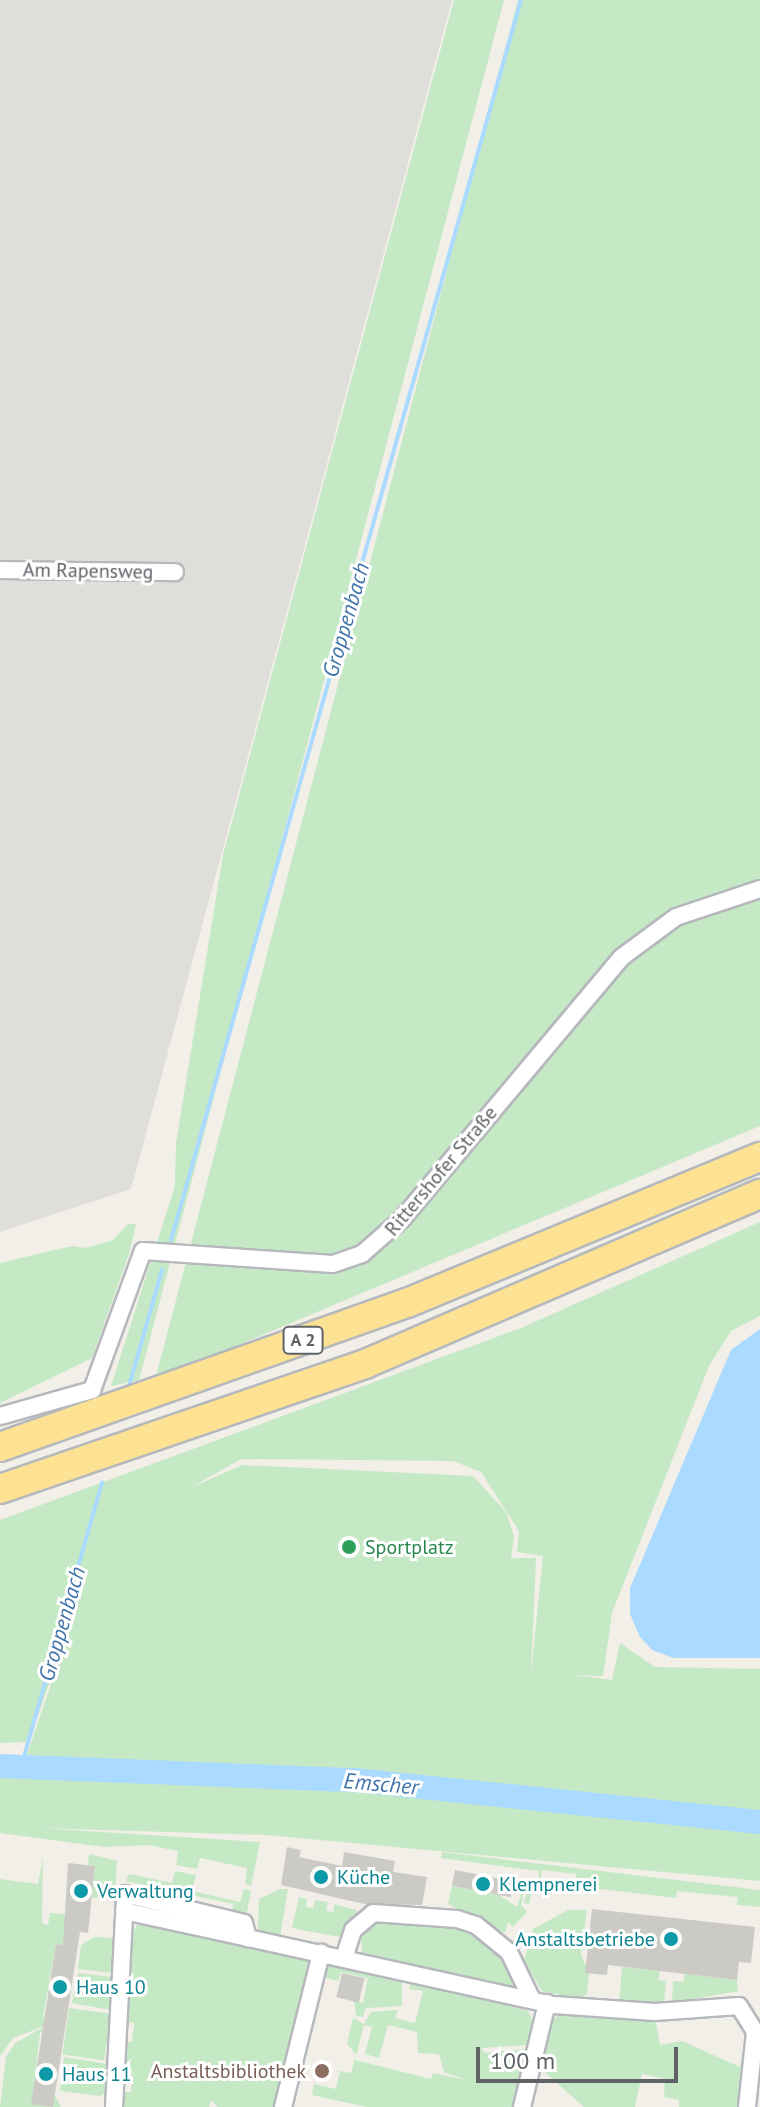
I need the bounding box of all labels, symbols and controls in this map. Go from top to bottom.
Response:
street label: Am Rapensweg [23,558,153,584]
water label: Groppenbach [317,560,375,680]
street label: Rittershofer Straße [380,1101,502,1241]
road number: A 2 [281,1326,325,1354]
place label: Sportplatz [365,1535,454,1559]
marker: Sportplatz [340,1538,358,1556]
water label: Groppenbach [33,1564,91,1684]
water label: Emscher [342,1768,420,1800]
place label: Küche [337,1865,390,1889]
marker: Küche [312,1868,330,1886]
place label: Klempnerei [499,1872,598,1896]
marker: Klempnerei [474,1875,492,1893]
place label: Verwaltung [97,1879,194,1903]
marker: Verwaltung [72,1882,90,1900]
place label: Anstaltsbetriebe [515,1927,655,1951]
marker: Anstaltsbetriebe [662,1930,680,1948]
place label: Haus 10 [76,1975,146,1999]
marker: Haus 10 [51,1978,69,1996]
scale bar [480,2031,682,2081]
text: 100 m [490,2045,555,2076]
place label: Anstaltsbibliothek [151,2059,306,2083]
place label: Haus 11 [62,2062,132,2086]
marker: Anstaltsbibliothek [313,2062,331,2080]
marker: Haus 11 [37,2065,55,2083]

